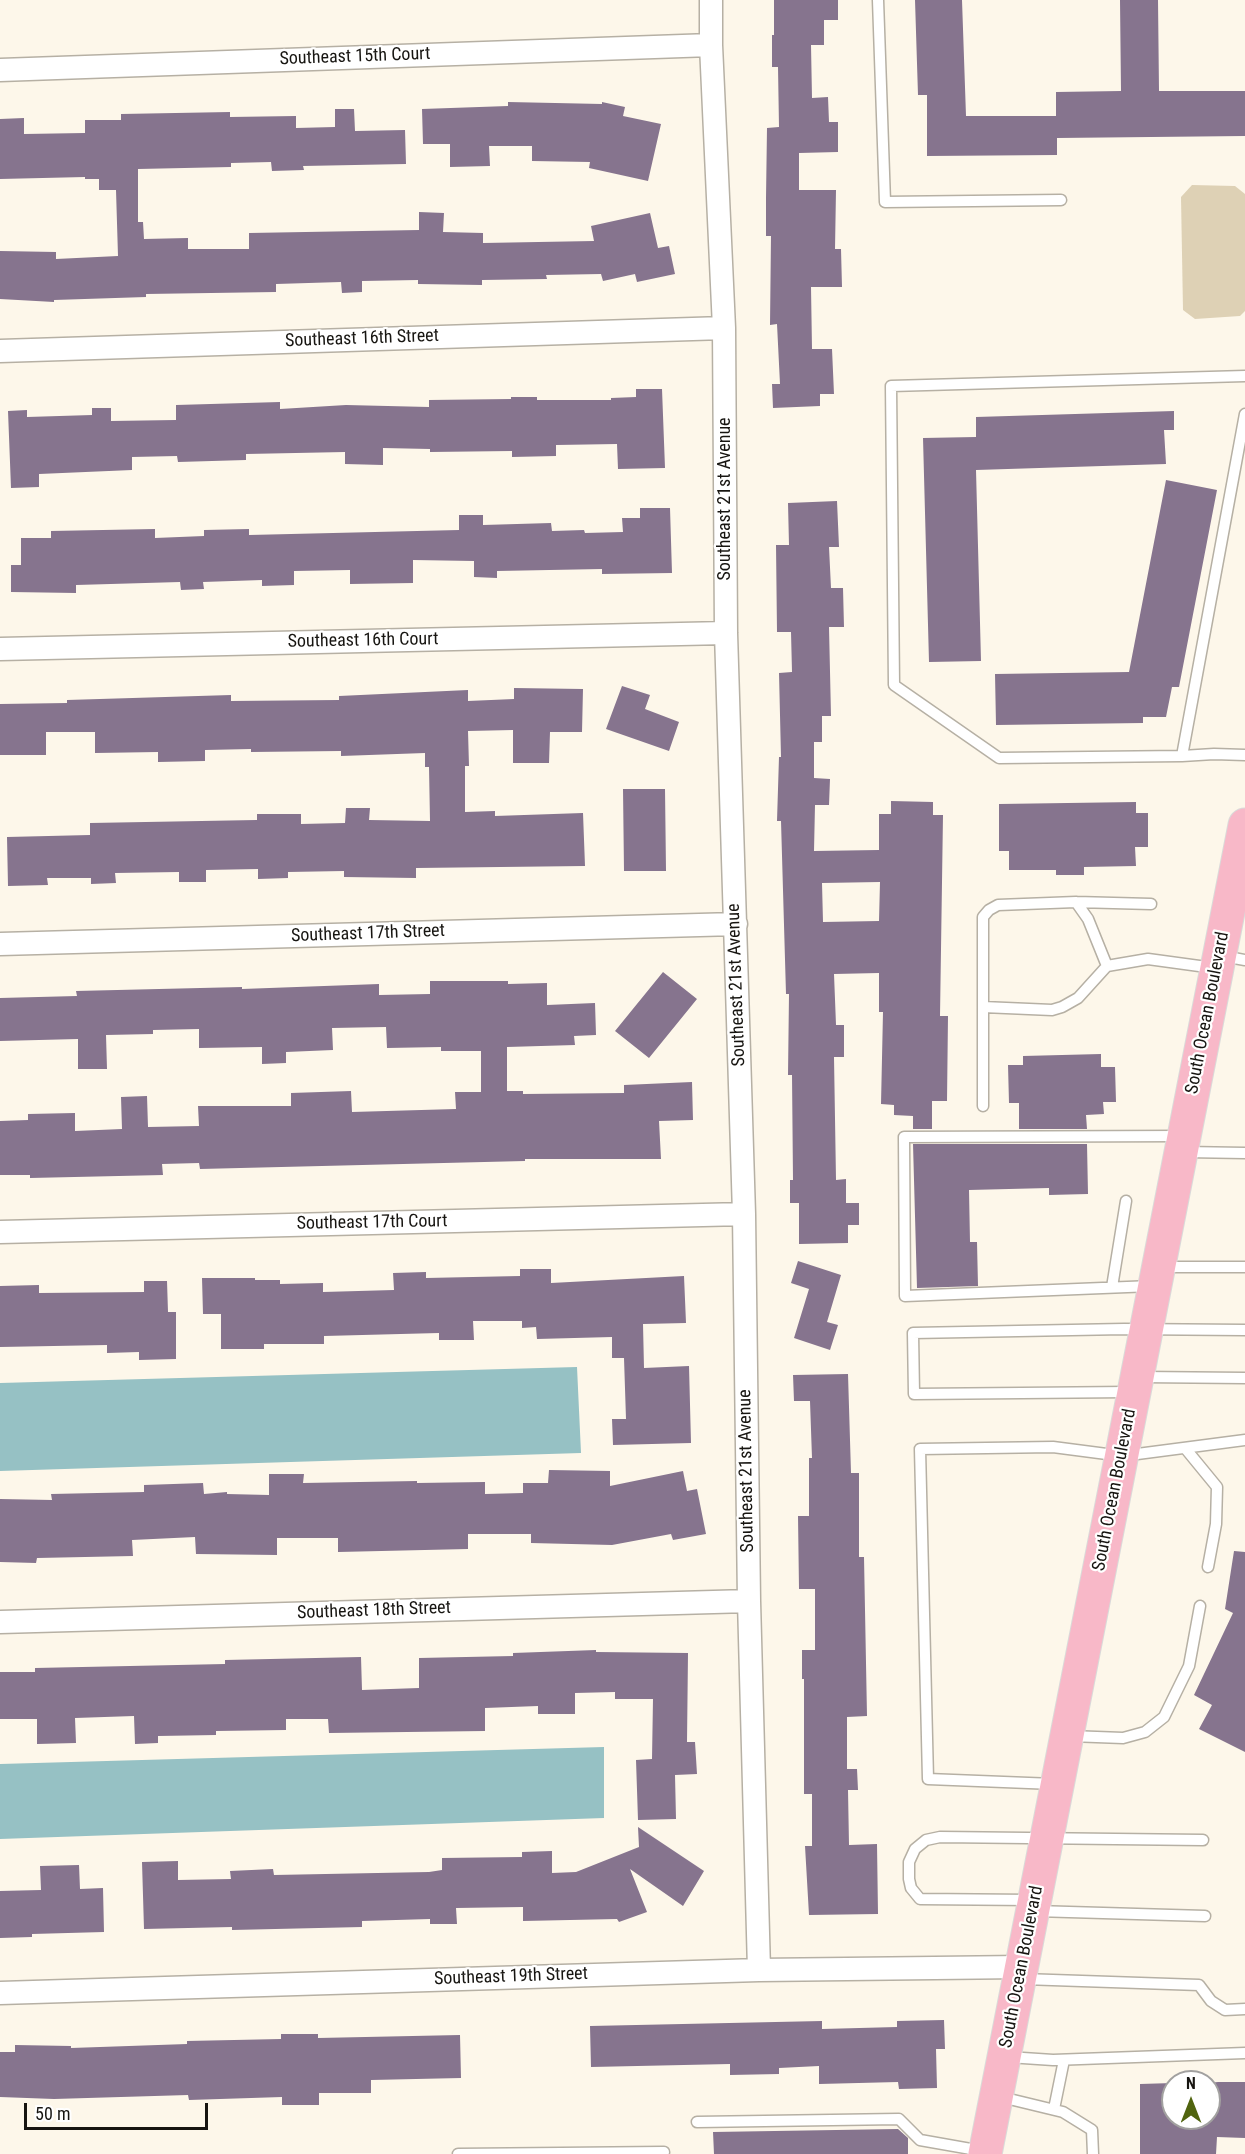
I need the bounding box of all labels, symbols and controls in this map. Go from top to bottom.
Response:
street label: Southeast 15th Court [279,44,431,70]
street label: Southeast 16th Street [285,326,439,352]
street label: Southeast 21st Avenue [714,417,736,581]
street label: Southeast 16th Court [287,629,439,653]
street label: Southeast 21st Avenue [723,903,751,1067]
street label: Southeast 17th Street [291,921,445,947]
street label: South Ocean Boulevard [1182,930,1234,1096]
street label: Southeast 17th Court [296,1211,448,1235]
street label: Southeast 21st Avenue [735,1389,759,1553]
street label: South Ocean Boulevard [1089,1407,1141,1573]
street label: Southeast 18th Street [297,1598,451,1624]
street label: South Ocean Boulevard [996,1884,1048,2050]
street label: Southeast 19th Street [434,1964,588,1990]
north arrow [1161,2070,1221,2130]
text: N [1186,2074,1196,2093]
scale bar [27,2091,212,2129]
text: 50 m [35,2103,70,2124]

